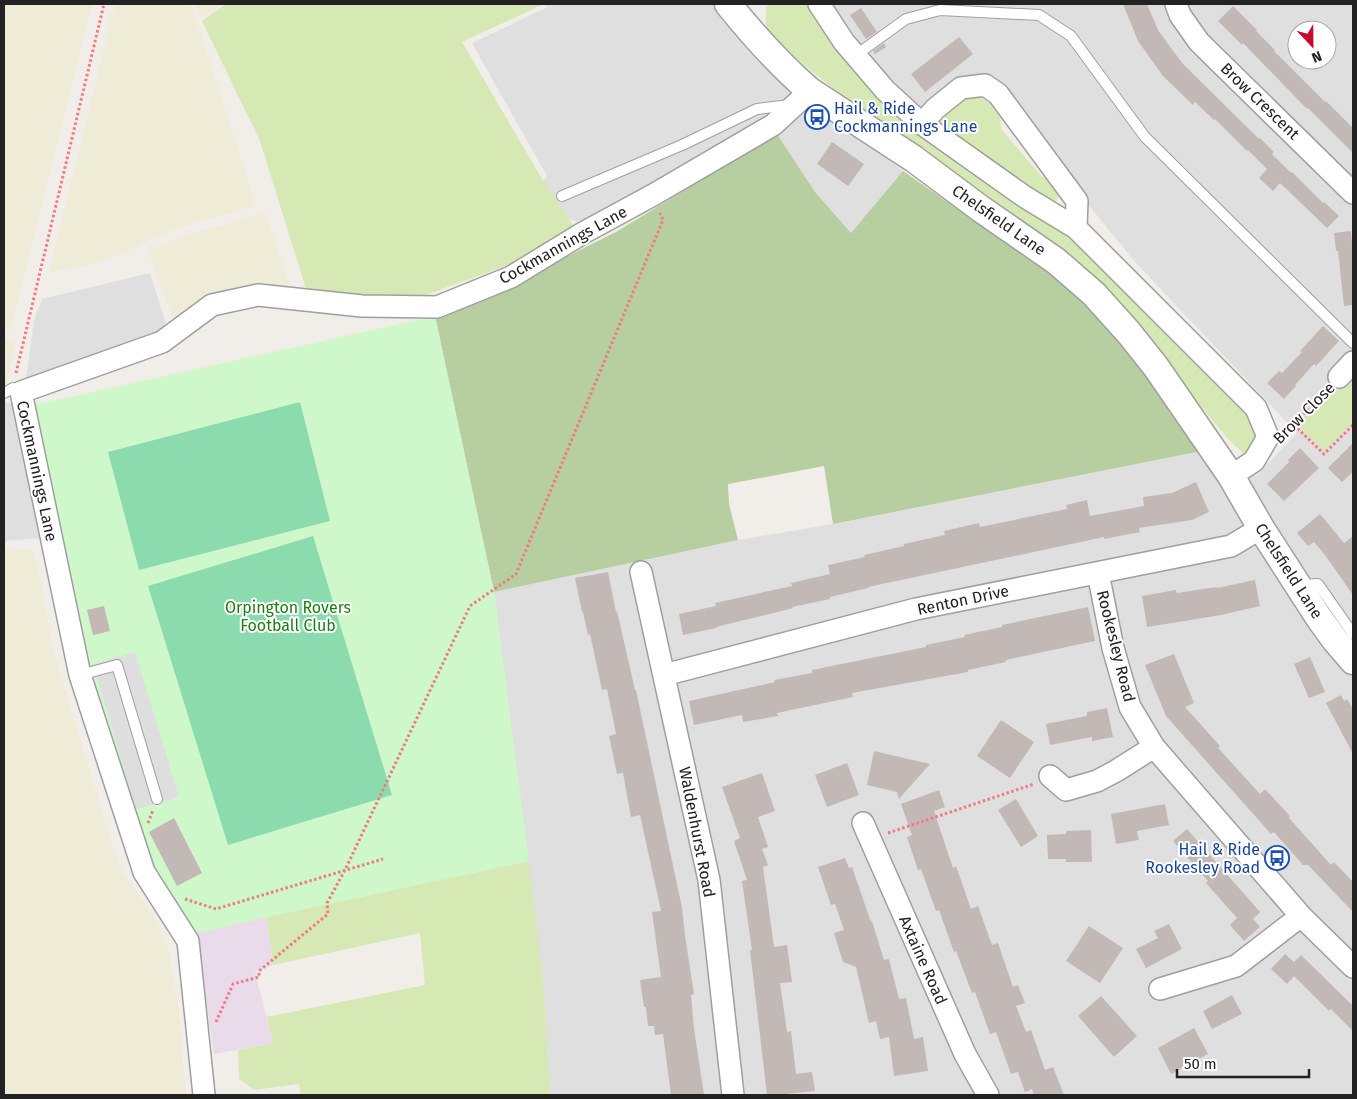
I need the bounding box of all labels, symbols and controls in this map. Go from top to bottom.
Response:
north arrow [1287,20,1337,70]
text: N [1309,47,1324,66]
street label: Brow Crescent [1217,59,1304,144]
place label: Hail & Ride Cockmannings Lane [834,99,977,136]
bus stop icon: Hail & Ride Cockmannings Lane [804,104,830,130]
street label: Chelsfield Lane [948,181,1050,259]
street label: Cockmannings Lane [496,202,630,288]
street label: Brow Close [1269,378,1339,448]
street label: Cockmannings Lane [13,399,61,543]
street label: Chelsfield Lane [1251,520,1327,622]
street label: Renton Drive [915,581,1011,619]
street label: Rookesley Road [1093,588,1139,704]
park label: Orpington Rovers Football Club [225,598,351,635]
street label: Waldenhurst Road [675,765,719,899]
place label: Hail & Ride Rookesley Road [1145,840,1260,877]
bus stop icon: Hail & Ride Rookesley Road [1264,845,1290,871]
street label: Axtaine Road [895,913,951,1007]
scale bar [1177,1046,1310,1078]
text: 50 m [1184,1055,1217,1073]

